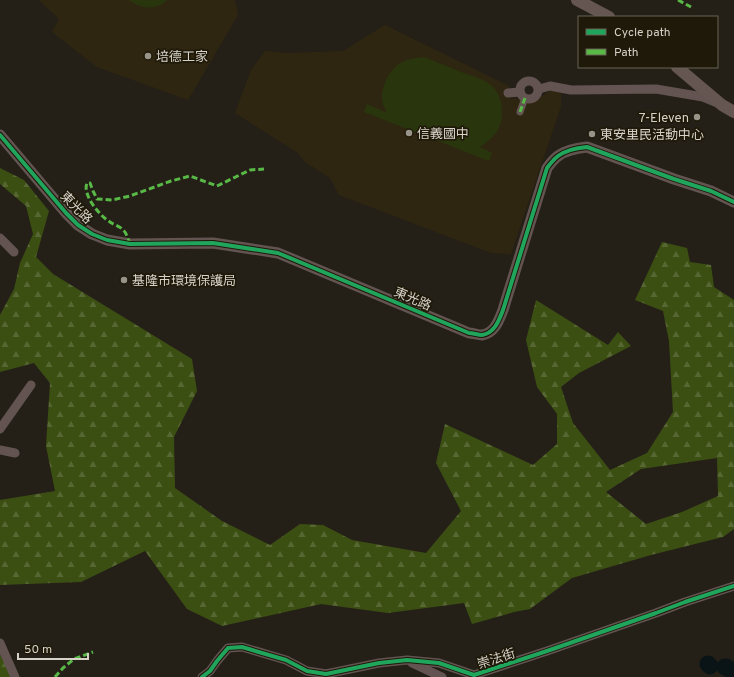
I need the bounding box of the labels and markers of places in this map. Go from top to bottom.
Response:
place label: 培德工家 [156,49,208,66]
marker: 培德工家 [143,51,153,61]
place label: 7-Eleven [639,111,689,127]
marker: 7-Eleven [692,112,702,122]
place label: 信義國中 [417,127,469,143]
marker: 信義國中 [404,128,414,138]
place label: 東安里民活動中心 [600,128,704,144]
marker: 東安里民活動中心 [587,129,597,139]
place label: 基隆市環境保護局 [132,273,236,290]
marker: 基隆市環境保護局 [119,275,129,285]

